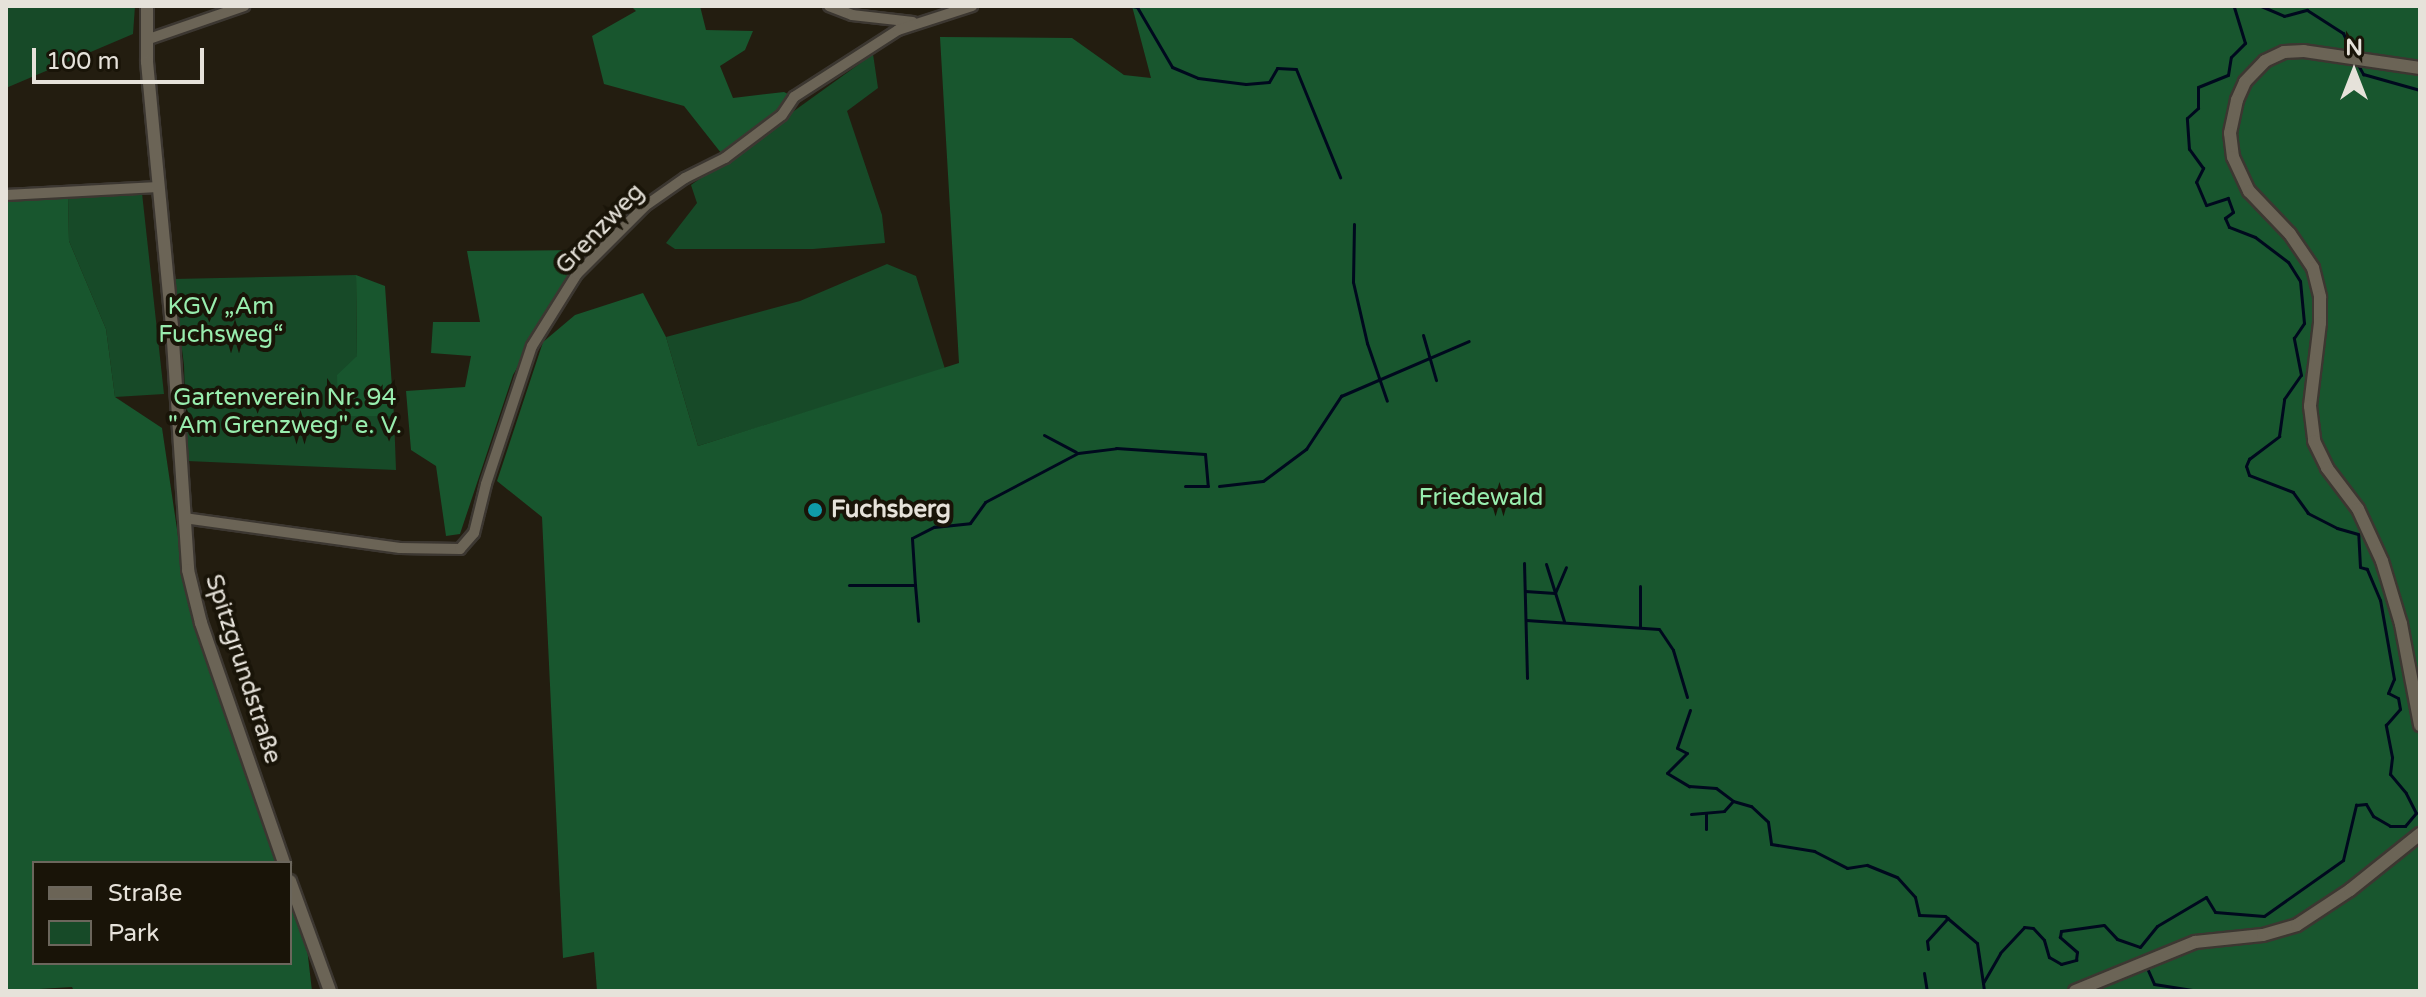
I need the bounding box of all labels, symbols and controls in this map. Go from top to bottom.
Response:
scale bar [36,32,208,82]
north arrow [2314,32,2394,112]
text: N [2345,35,2363,61]
text: 100 m [46,47,120,76]
street label: Grenzweg [550,178,650,280]
park label: KGV „Am Fuchsweg“ [158,293,284,349]
park label: Gartenverein Nr. 94 "Am Grenzweg" e. V. [168,384,402,440]
park label: Friedewald [1419,484,1543,512]
place label: Fuchsberg [831,496,951,524]
marker: Fuchsberg [806,501,824,519]
street label: Spitzgrundstraße [199,571,287,767]
legend [32,861,292,965]
text: Straße [108,879,182,908]
text: Park [108,919,159,948]

